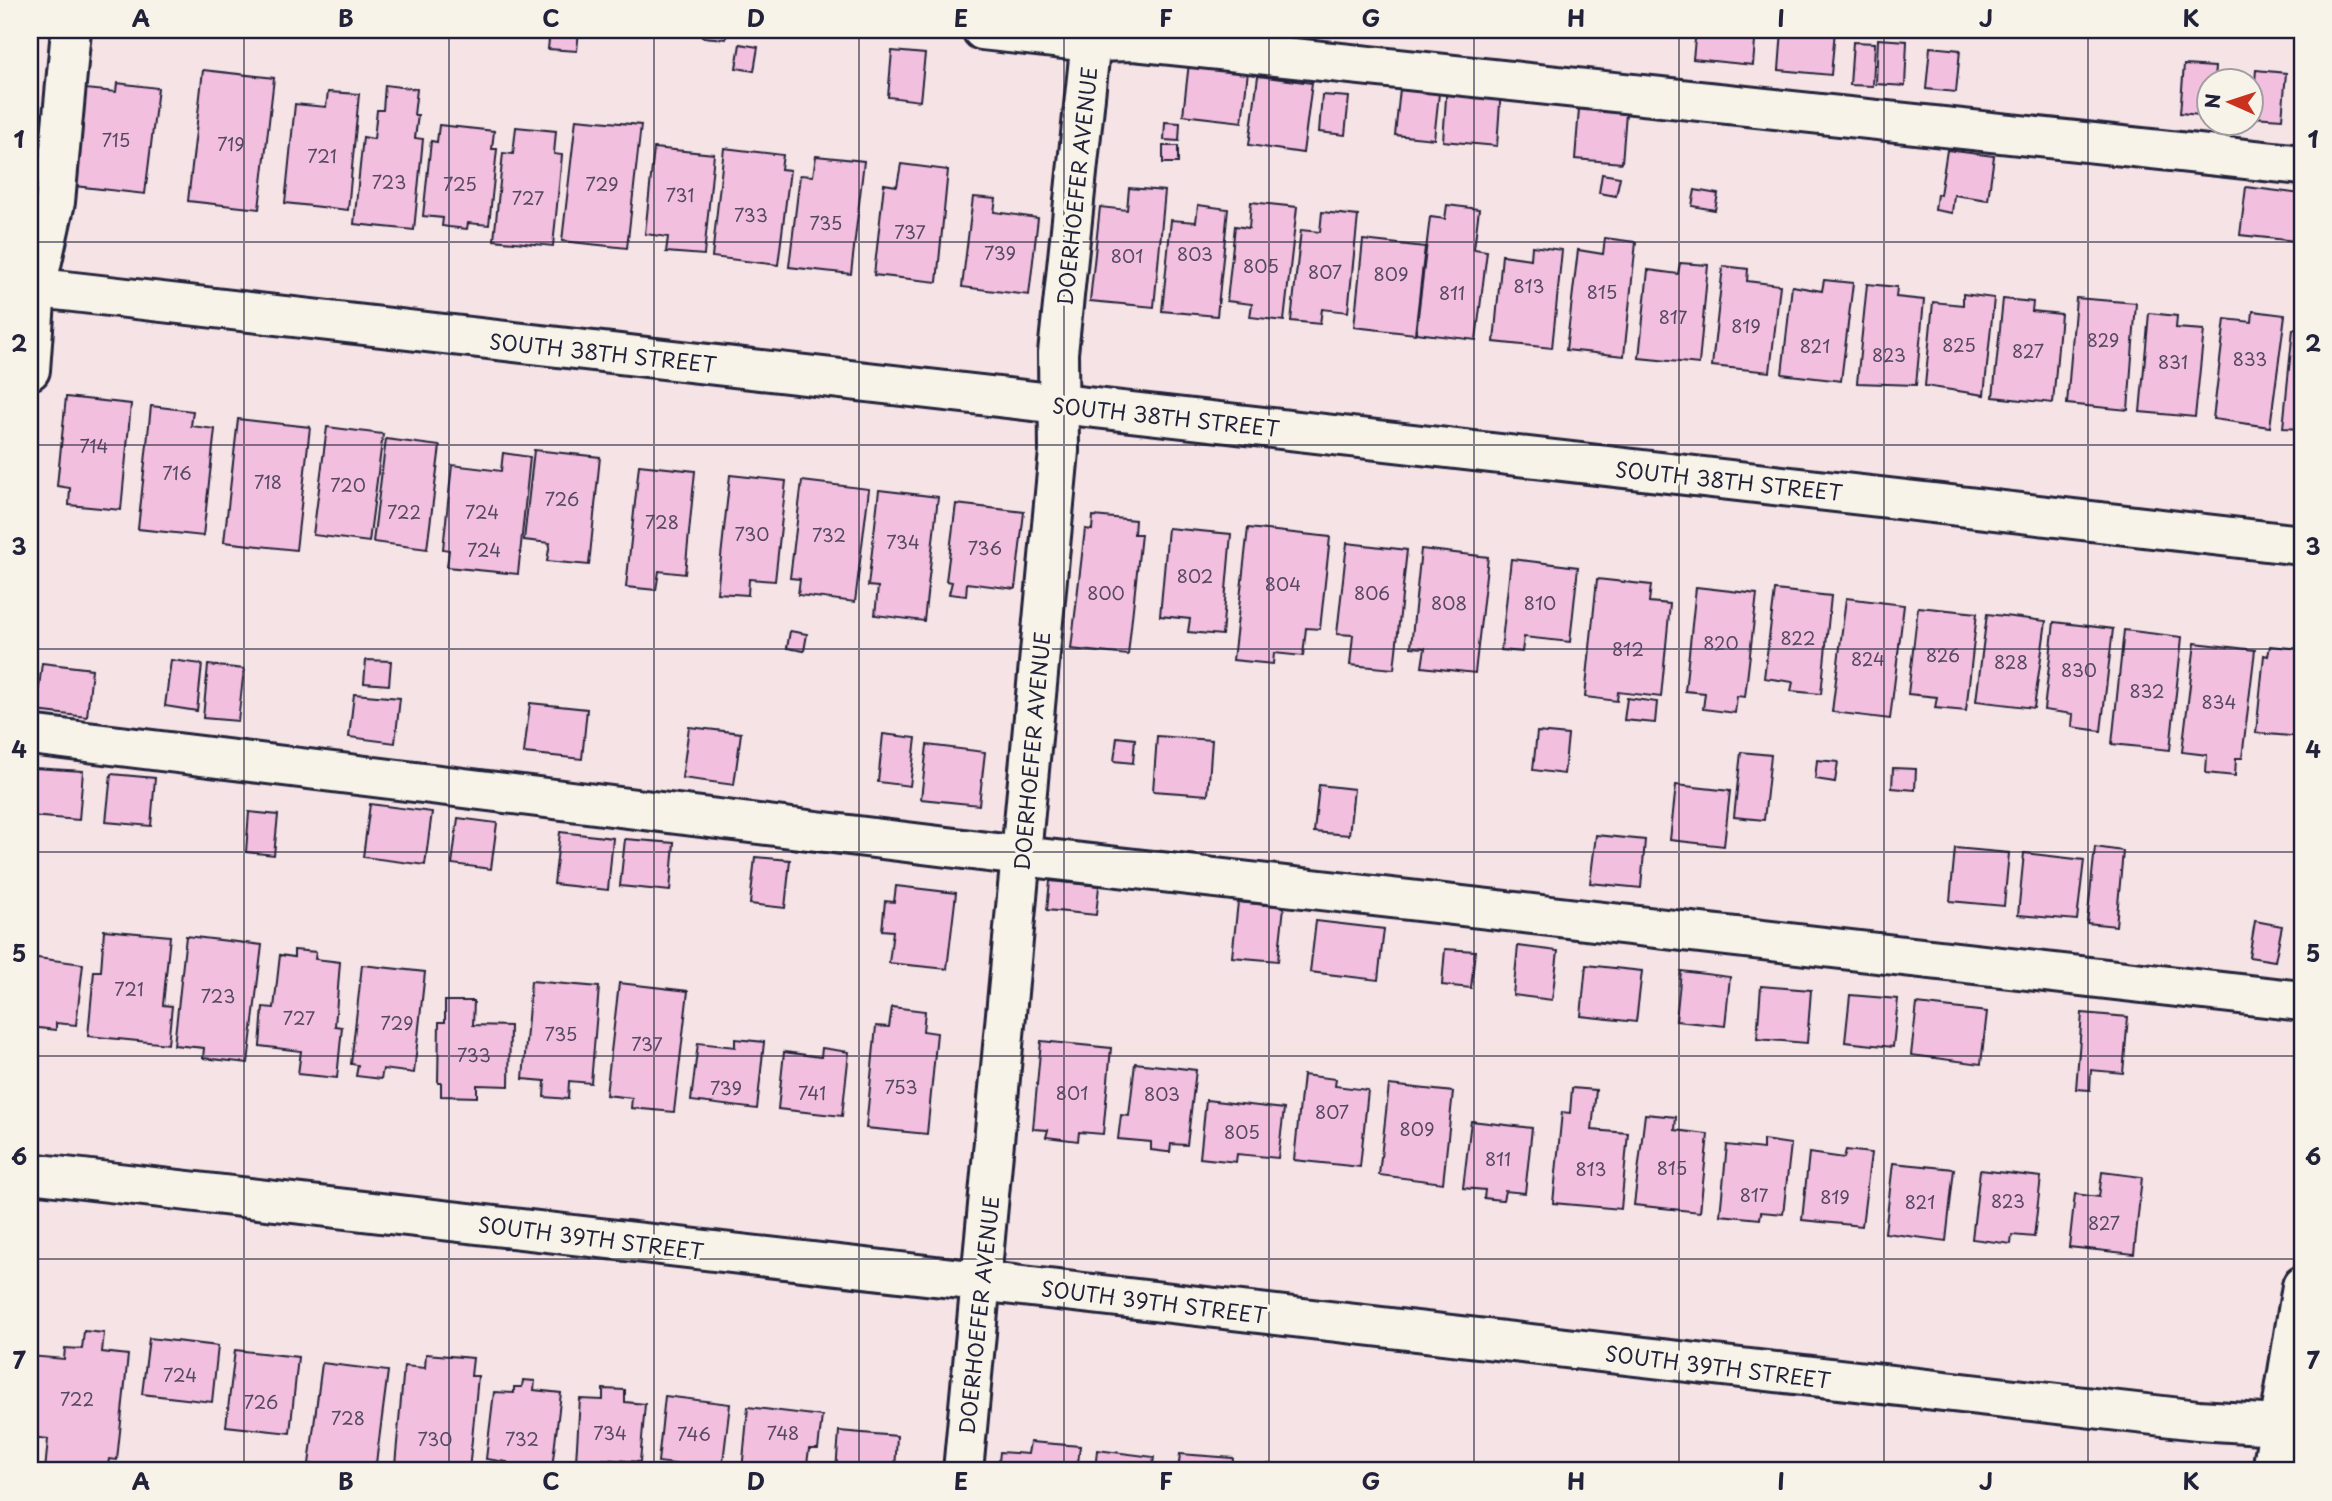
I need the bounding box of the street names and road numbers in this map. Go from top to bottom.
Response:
street label: DOERHOEFER AVENUE [1048,65,1104,307]
street label: SOUTH 38TH STREET [488,324,719,380]
street label: SOUTH 38TH STREET [1051,388,1282,444]
street label: SOUTH 38TH STREET [1614,452,1845,508]
street label: DOERHOEFER AVENUE [1005,630,1057,872]
street label: DOERHOEFER AVENUE [950,1194,1006,1436]
street label: SOUTH 39TH STREET [477,1207,706,1267]
street label: SOUTH 39TH STREET [1040,1271,1269,1331]
street label: SOUTH 39TH STREET [1604,1336,1833,1396]

